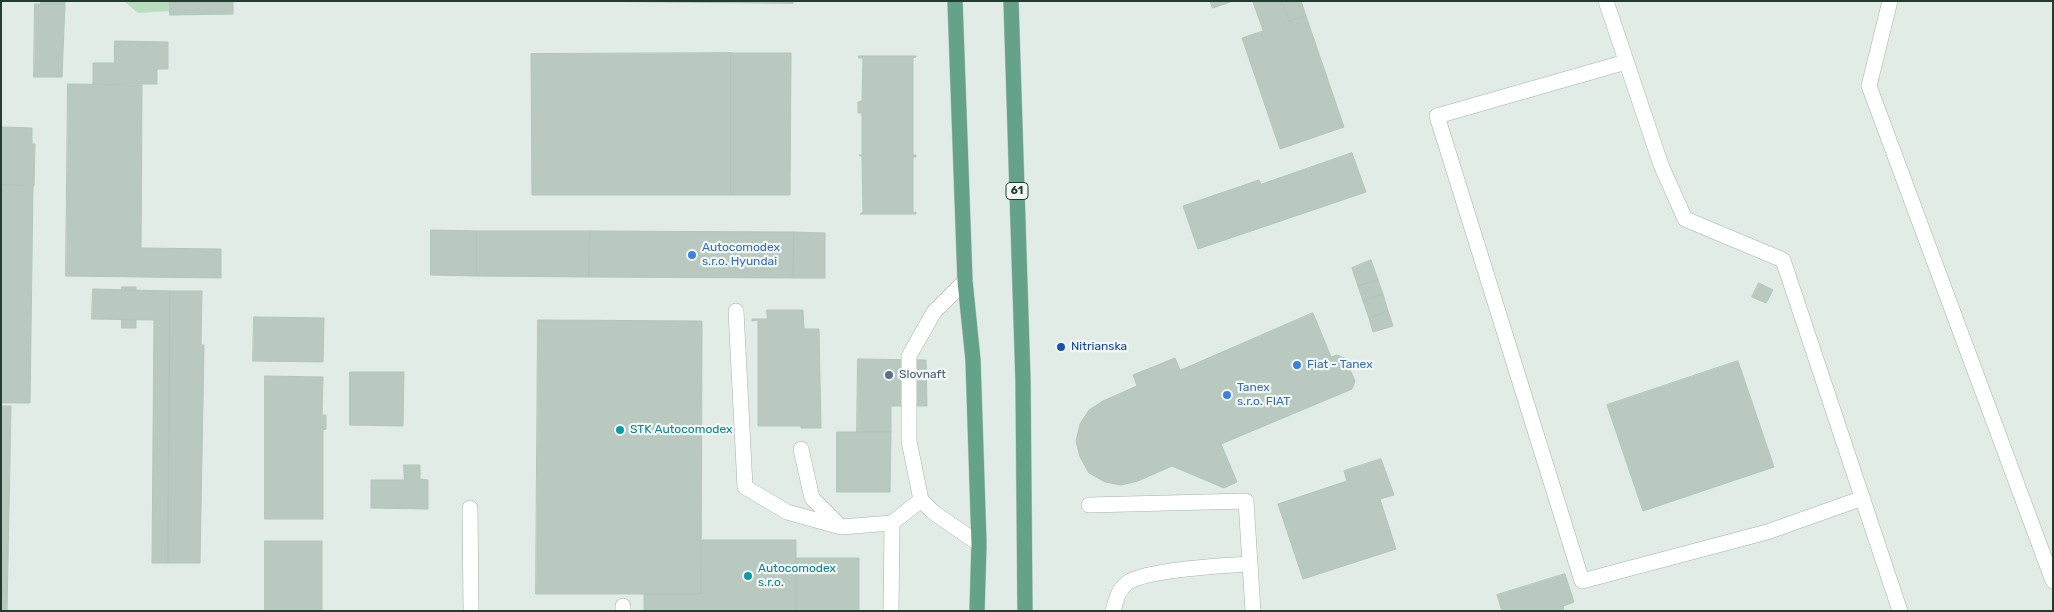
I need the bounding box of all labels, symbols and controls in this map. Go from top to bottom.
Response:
road number: 61 [1006,182,1028,200]
place label: Autocomodex s.r.o. Hyundai [702,241,780,269]
marker: Autocomodex s.r.o. Hyundai [686,249,698,261]
place label: Nitrianska [1071,340,1127,354]
marker: Nitrianska [1055,341,1067,353]
place label: Fiat - Tanex [1307,358,1373,372]
marker: Fiat - Tanex [1291,359,1303,371]
place label: Slovnaft [899,368,946,382]
marker: Slovnaft [883,369,895,381]
place label: Tanex s.r.o. FIAT [1237,381,1290,409]
marker: Tanex s.r.o. FIAT [1221,389,1233,401]
place label: STK Autocomodex [630,423,733,437]
marker: STK Autocomodex [614,424,626,436]
place label: Autocomodex s.r.o. [758,562,836,590]
marker: Autocomodex s.r.o. [742,570,754,582]

